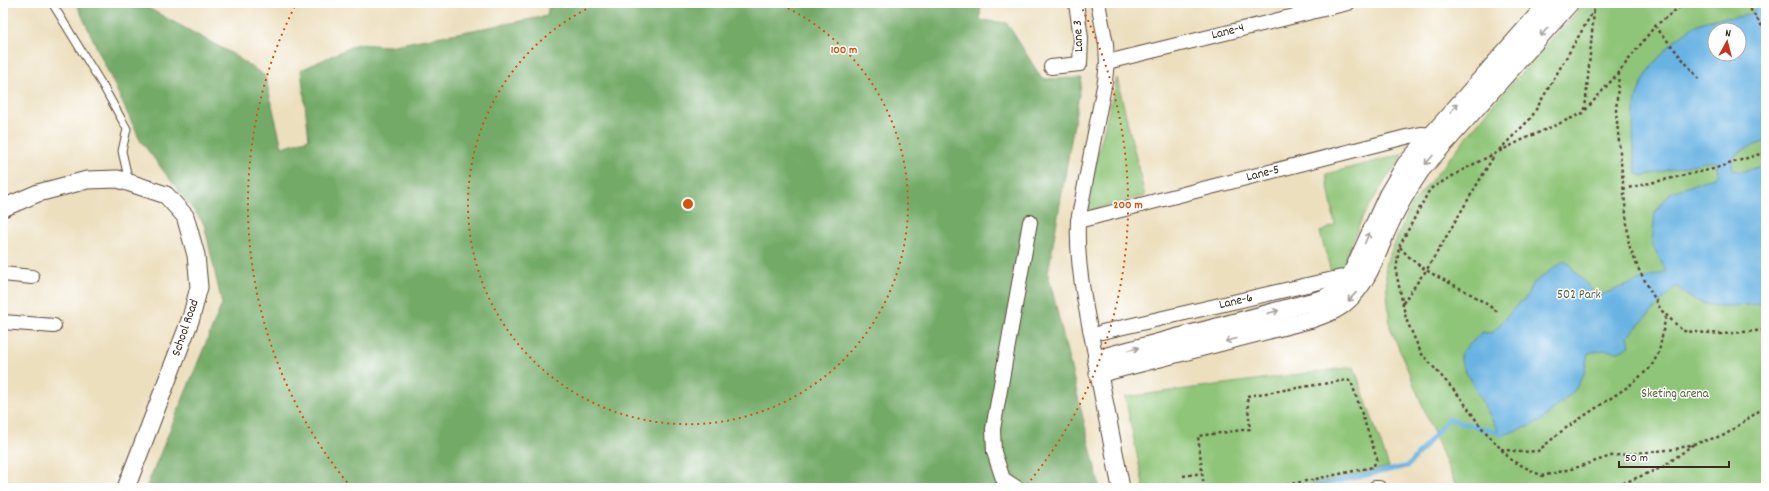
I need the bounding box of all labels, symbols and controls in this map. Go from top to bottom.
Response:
street label: Lane-4 [1210,19,1246,45]
street label: Lane 3 [1069,20,1089,52]
north arrow [1707,22,1747,62]
text: N [1724,26,1732,42]
one-way arrow [1539,27,1548,37]
text: 100 m [831,42,857,59]
one-way arrow [1450,103,1459,113]
one-way arrow [1425,155,1434,166]
street label: Lane-5 [1244,161,1282,187]
centre of rings [681,197,695,211]
text: 200 m [1113,197,1143,214]
one-way arrow [1364,232,1371,244]
park label: 502 Park [1557,286,1601,305]
street label: Lane-6 [1217,289,1255,315]
one-way arrow [1347,292,1356,302]
street label: School Road [167,297,205,359]
one-way arrow [1266,308,1279,316]
one-way arrow [1224,337,1237,344]
one-way arrow [1127,345,1140,352]
park label: Sketing arena [1641,385,1710,404]
scale bar [1619,443,1729,469]
text: 50 m [1625,450,1648,467]

